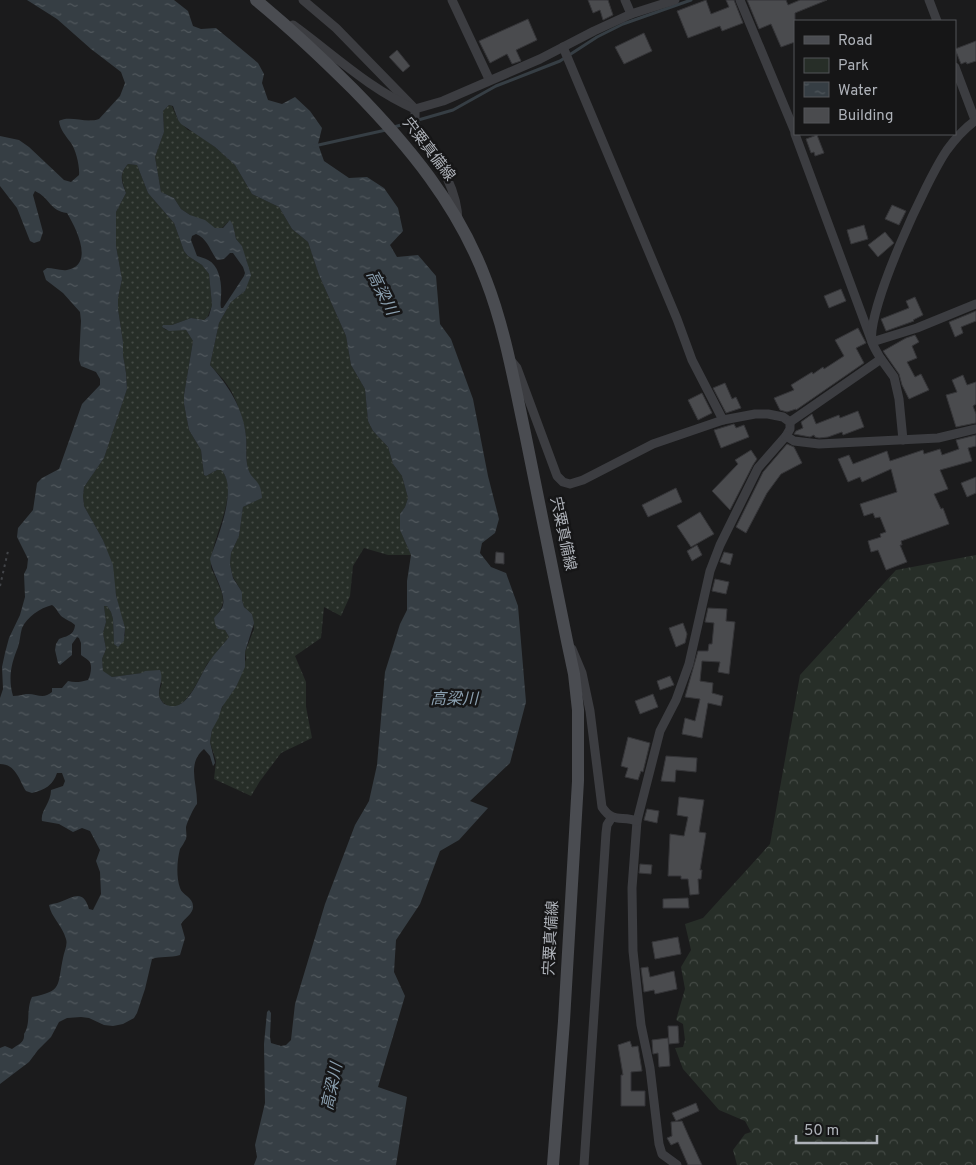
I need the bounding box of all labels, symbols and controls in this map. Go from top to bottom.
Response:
legend [794,20,956,135]
text: Road [838,32,873,51]
text: Park [838,57,869,76]
text: Water [838,82,878,101]
text: Building [838,107,893,126]
street label: 宍粟真備線 [397,115,459,185]
water label: 高梁川 [361,267,402,321]
street label: 宍粟真備線 [545,495,579,573]
water label: 高梁川 [430,690,480,710]
street label: 宍粟真備線 [541,900,563,976]
water label: 高梁川 [318,1059,348,1113]
scale bar [796,1112,877,1144]
text: 50 m [804,1122,839,1141]

